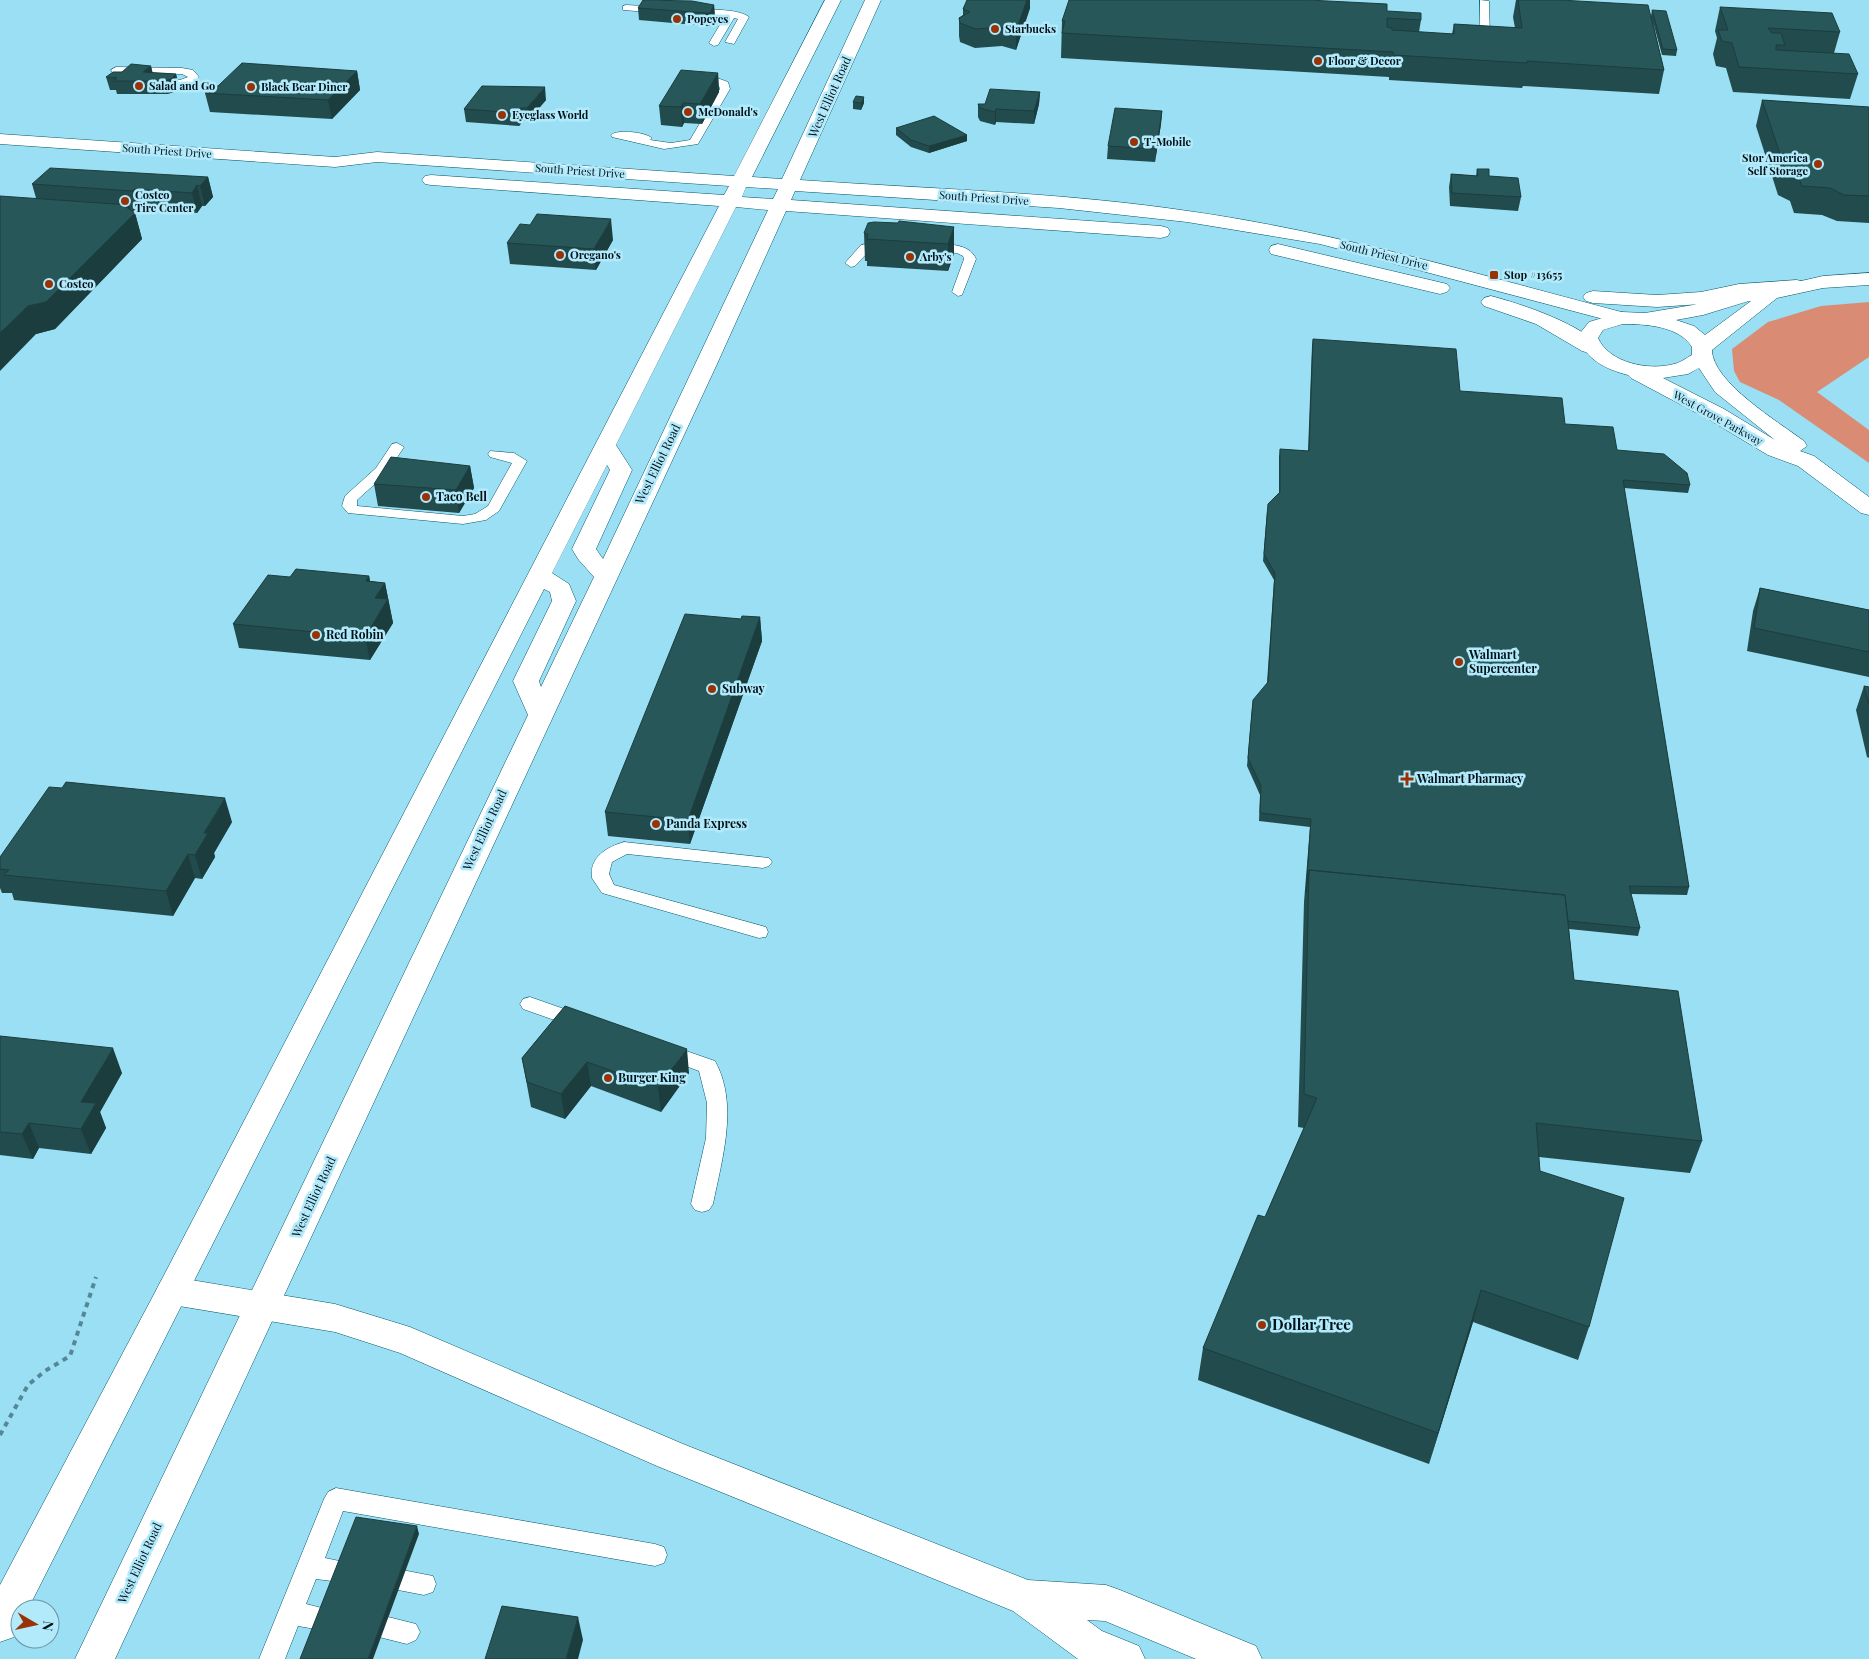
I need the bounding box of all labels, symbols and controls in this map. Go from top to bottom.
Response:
place label: Popeyes [687,11,728,26]
marker: Popeyes [671,13,683,25]
place label: Starbucks [1005,21,1056,36]
marker: Starbucks [989,23,1001,35]
place label: Floor & Decor [1328,53,1402,68]
street label: West Elliot Road [804,54,854,141]
marker: Floor & Decor [1312,55,1324,67]
place label: Salad and Go [149,78,215,93]
place label: Black Bear Diner [261,79,348,94]
marker: Salad and Go [133,80,145,92]
marker: Black Bear Diner [245,81,257,93]
place label: McDonald's [698,104,758,119]
marker: McDonald's [682,106,694,118]
place label: Eyeglass World [512,107,589,122]
marker: Eyeglass World [496,109,508,121]
place label: T-Mobile [1144,134,1192,149]
marker: T-Mobile [1128,136,1140,148]
street label: South Priest Drive [122,140,213,161]
place label: Stor America Self Storage [1742,150,1808,178]
marker: Stor America Self Storage [1812,158,1824,170]
street label: South Priest Drive [535,160,626,181]
place label: Costco Tire Center [135,187,194,215]
street label: South Priest Drive [939,187,1030,208]
marker: Costco Tire Center [119,195,131,207]
street label: South Priest Drive [1339,236,1430,273]
place label: Oregano's [570,247,621,262]
marker: Oregano's [554,249,566,261]
place label: Arby's [919,249,952,264]
marker: Arby's [904,251,916,263]
place label: Stop #13655 [1504,267,1562,282]
marker: Stop #13655 [1488,269,1500,281]
place label: Costco [59,276,94,291]
marker: Costco [43,278,55,290]
street label: West Grove Parkway [1670,386,1766,449]
street label: West Elliot Road [630,421,683,507]
place label: Taco Bell [436,488,487,504]
marker: Taco Bell [420,491,432,503]
place label: Red Robin [326,626,384,642]
marker: Red Robin [310,629,322,641]
place label: Walmart Supercenter [1468,646,1537,676]
marker: Walmart Supercenter [1453,656,1465,668]
place label: Subway [722,680,766,696]
marker: Subway [706,683,718,695]
place label: Walmart Pharmacy [1416,770,1524,786]
marker: Walmart Pharmacy [1401,773,1413,785]
street label: West Elliot Road [458,787,510,873]
place label: Panda Express [666,815,748,831]
marker: Panda Express [650,818,662,830]
place label: Burger King [618,1069,686,1085]
marker: Burger King [602,1072,614,1084]
street label: West Elliot Road [287,1154,339,1240]
place label: Dollar Tree [1272,1314,1351,1334]
marker: Dollar Tree [1256,1319,1268,1331]
street label: West Elliot Road [113,1520,165,1606]
north arrow [10,1599,60,1649]
text: N [38,1620,59,1633]

